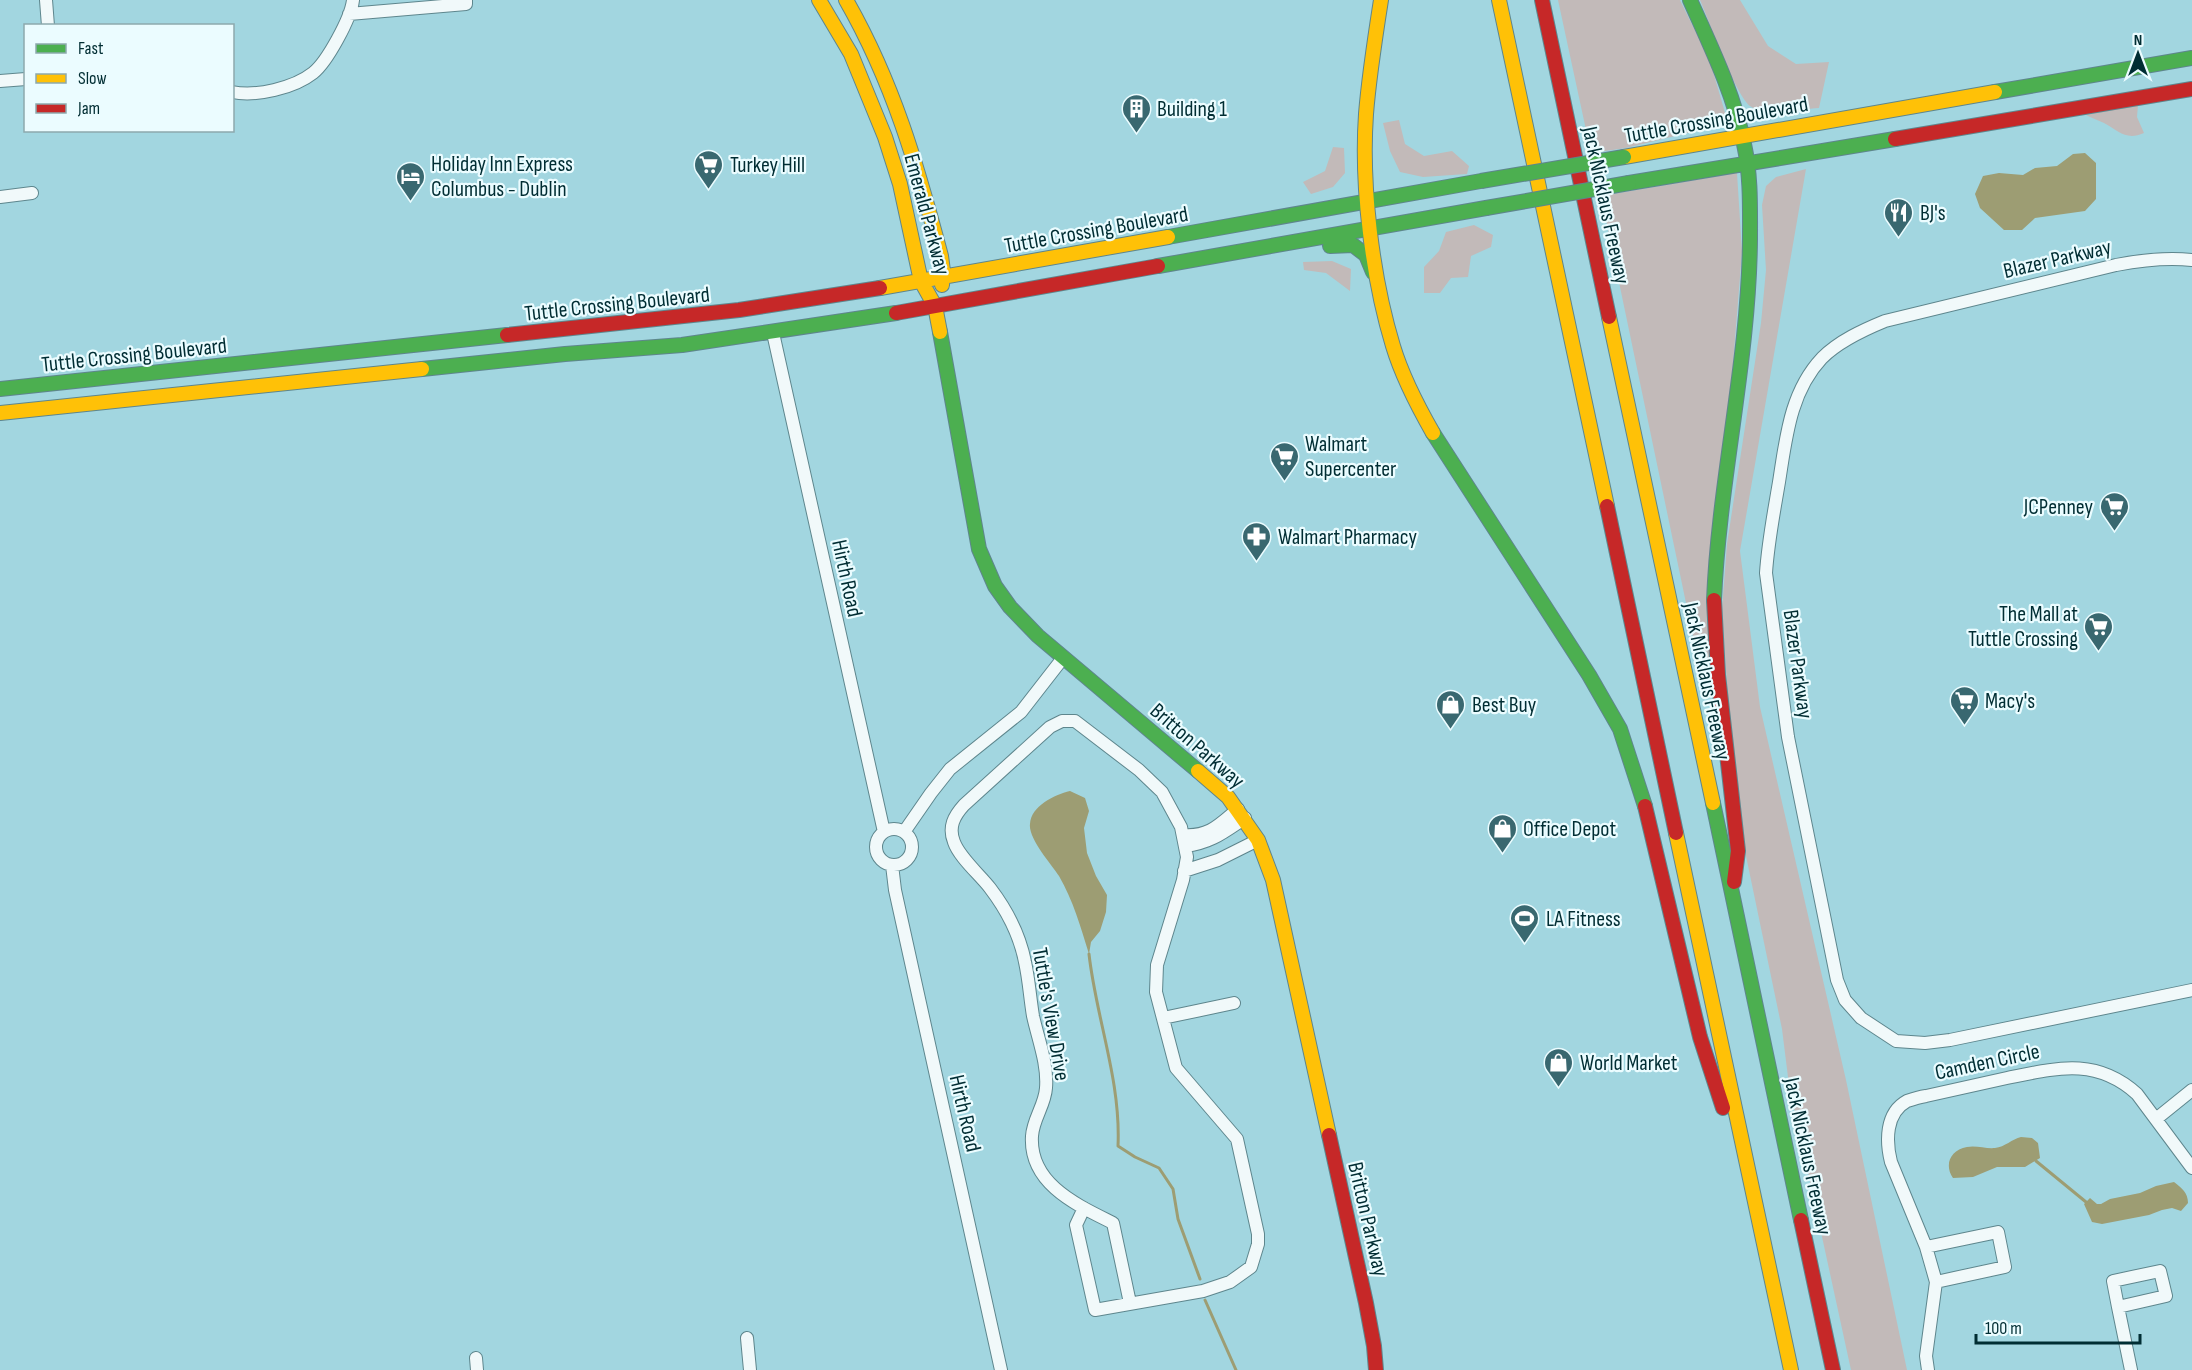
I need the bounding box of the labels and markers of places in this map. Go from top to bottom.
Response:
building icon: Building 1 [1120,92,1152,134]
place label: Building 1 [1157,96,1227,123]
supermarket icon: Turkey Hill [693,148,725,190]
place label: Holiday Inn Express Columbus - Dublin [431,151,573,203]
place label: Turkey Hill [730,152,805,179]
hotel icon: Holiday Inn Express Columbus - Dublin [394,160,426,202]
restaurant icon: BJ's [1883,196,1915,238]
place label: BJ's [1920,200,1946,227]
place label: Walmart Supercenter [1305,431,1396,483]
supermarket icon: Walmart Supercenter [1268,440,1300,482]
supermarket icon: JCPenney [2098,490,2130,532]
place label: JCPenney [2023,494,2094,521]
pharmacy icon: Walmart Pharmacy [1241,520,1273,562]
place label: Walmart Pharmacy [1278,524,1417,551]
place label: The Mall at Tuttle Crossing [1968,601,2078,653]
supermarket icon: The Mall at Tuttle Crossing [2083,610,2115,652]
supermarket icon: Macy's [1948,684,1980,726]
shop icon: Best Buy [1435,688,1467,730]
place label: Macy's [1985,688,2035,715]
place label: Best Buy [1472,692,1537,719]
shop icon: Office Depot [1486,812,1518,854]
place label: Office Depot [1523,816,1617,843]
sports icon: LA Fitness [1509,902,1541,944]
place label: LA Fitness [1546,906,1621,933]
shop icon: World Market [1543,1046,1575,1088]
place label: World Market [1580,1050,1678,1077]

